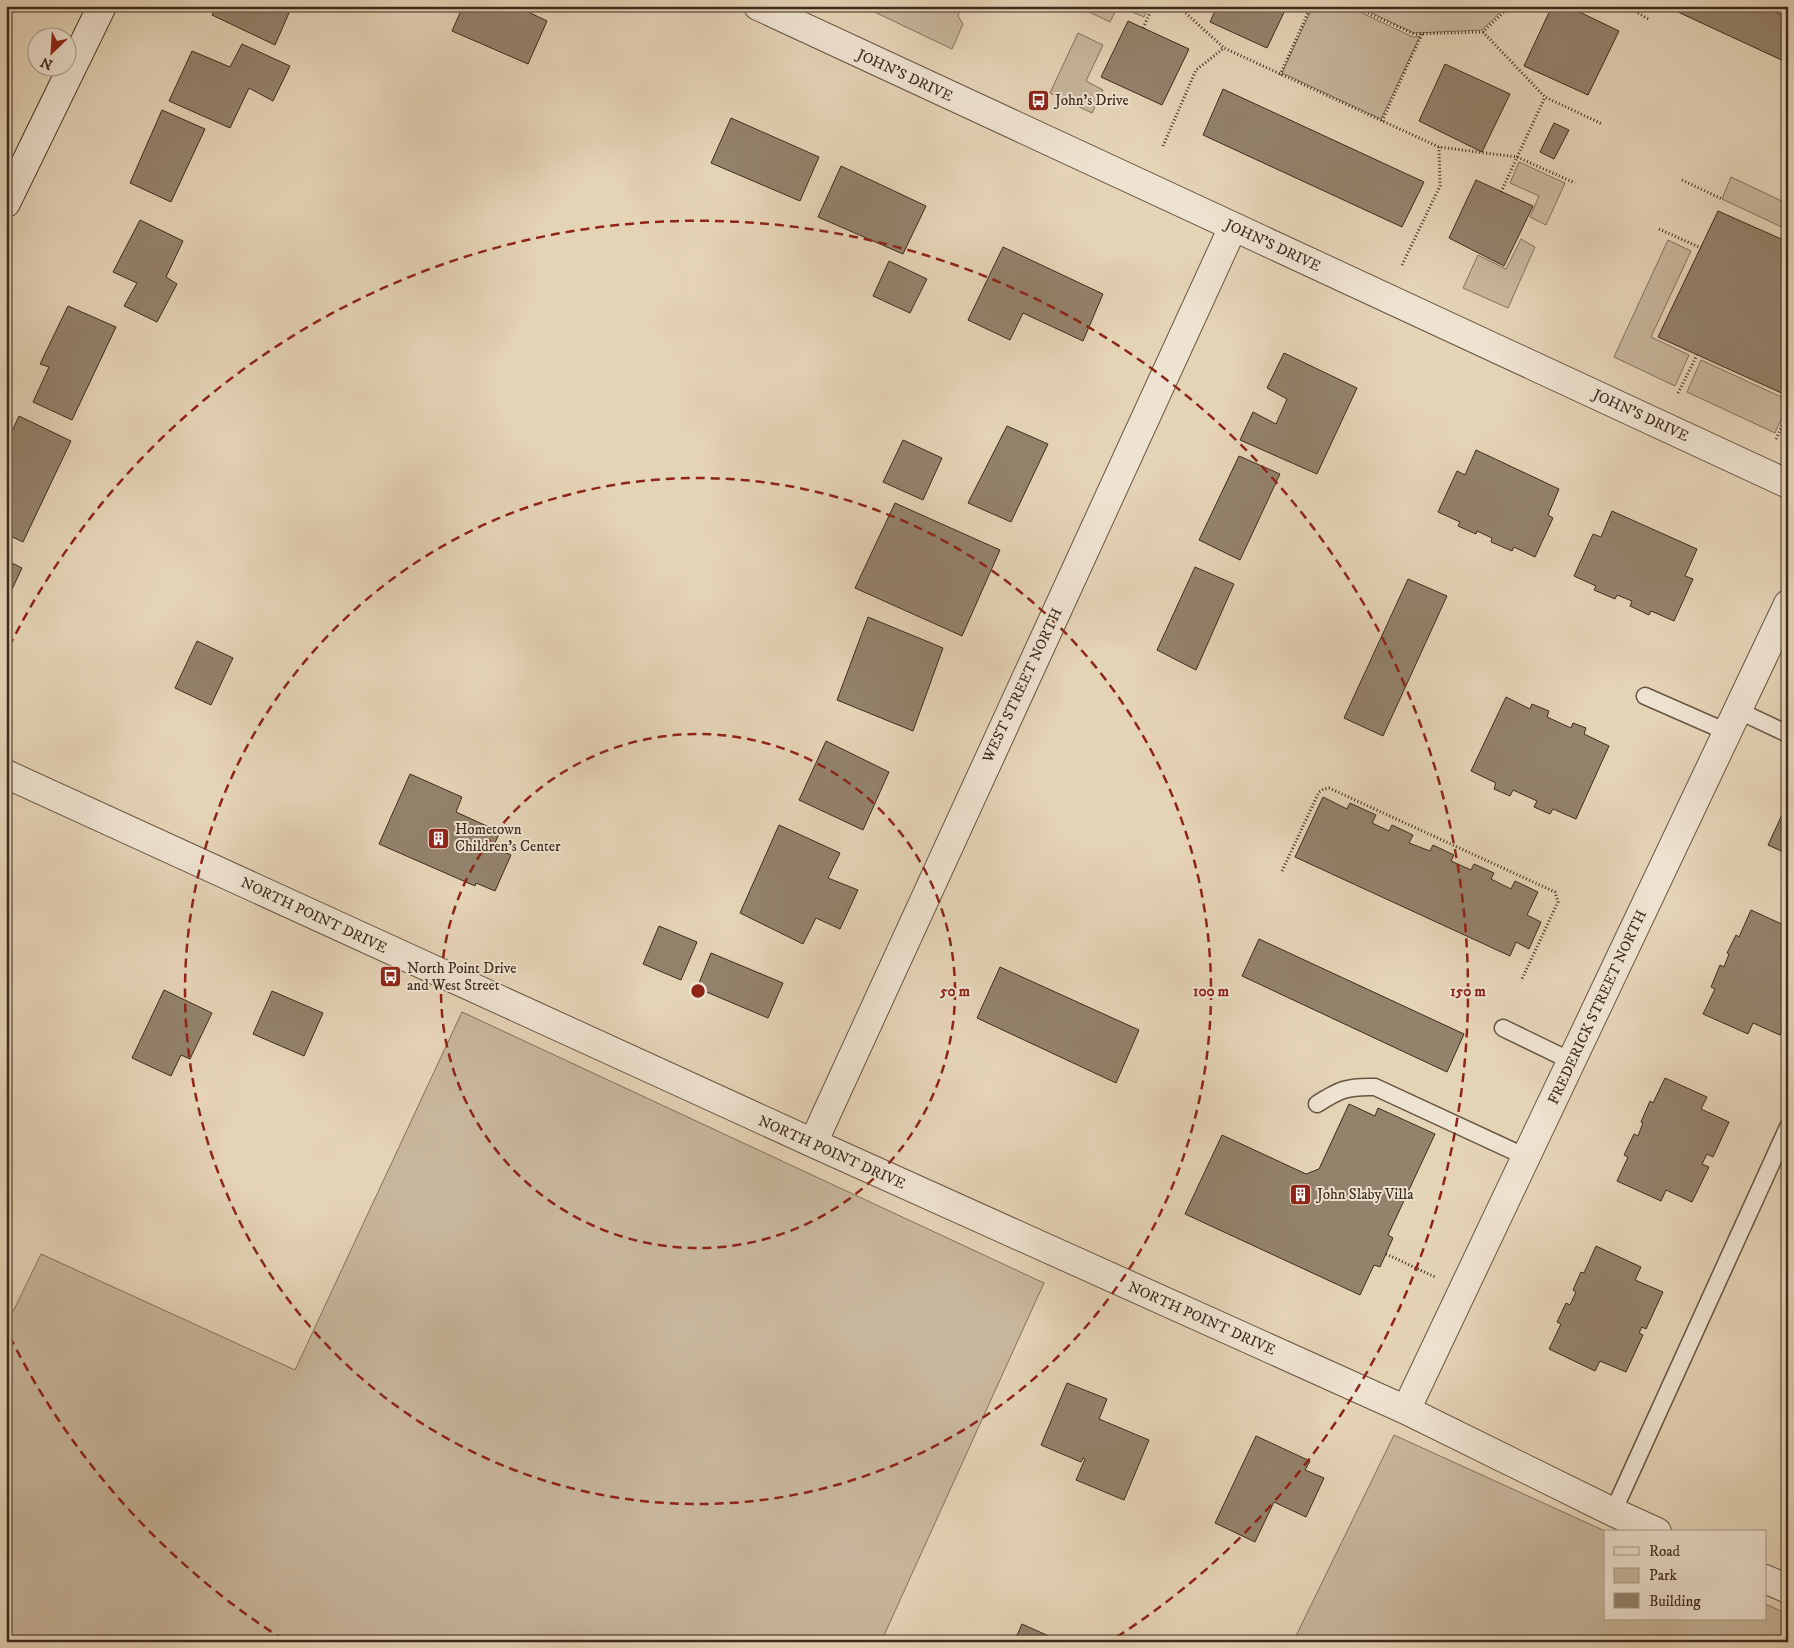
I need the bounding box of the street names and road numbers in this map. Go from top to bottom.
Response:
street label: JOHN'S DRIVE [852,44,956,106]
street label: JOHN'S DRIVE [1220,214,1324,276]
street label: JOHN'S DRIVE [1588,384,1692,446]
street label: WEST STREET NORTH [978,605,1067,766]
street label: NORTH POINT DRIVE [238,873,390,958]
street label: FREDERICK STREET NORTH [1544,907,1651,1108]
street label: NORTH POINT DRIVE [755,1111,909,1194]
street label: NORTH POINT DRIVE [1125,1277,1279,1360]

